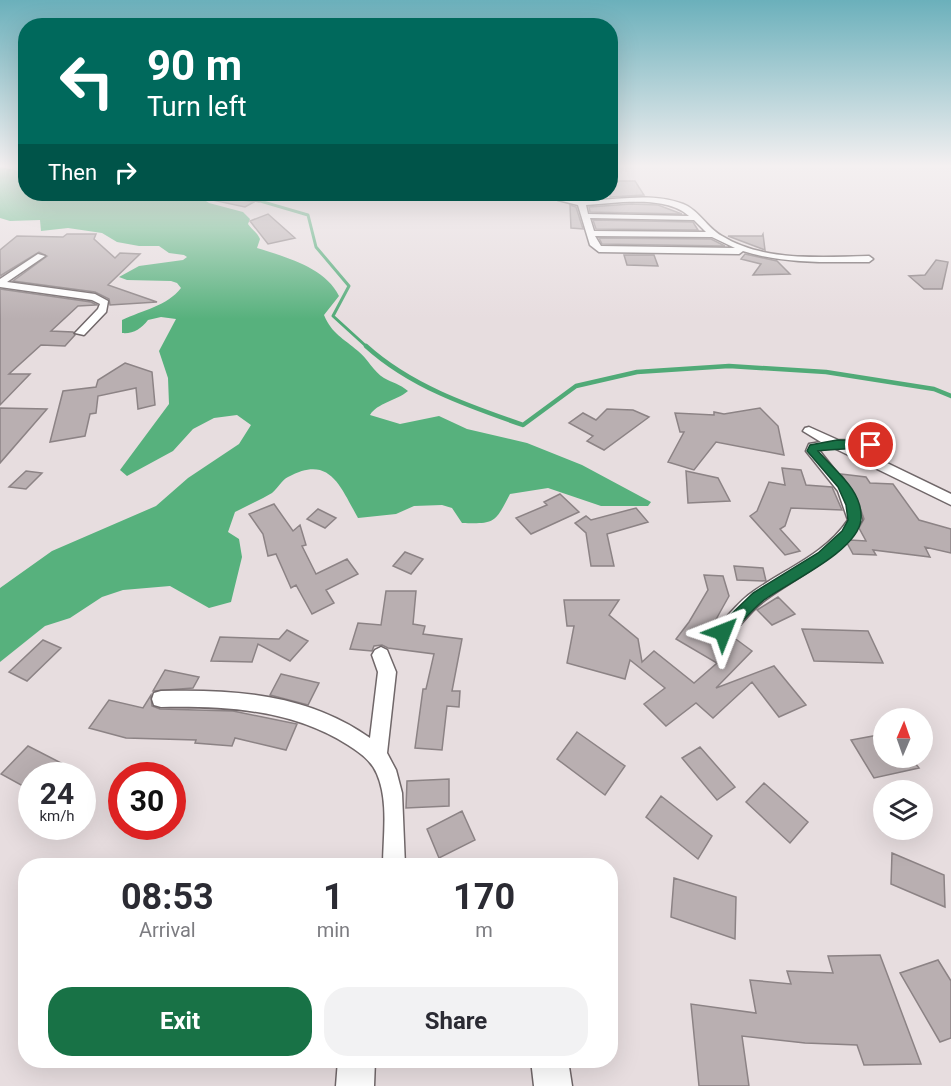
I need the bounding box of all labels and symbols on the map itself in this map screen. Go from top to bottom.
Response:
pin [845,419,896,470]
position arrow [691,600,755,664]
north arrow [873,708,933,768]
speed limit sign: 30 [108,762,186,840]

